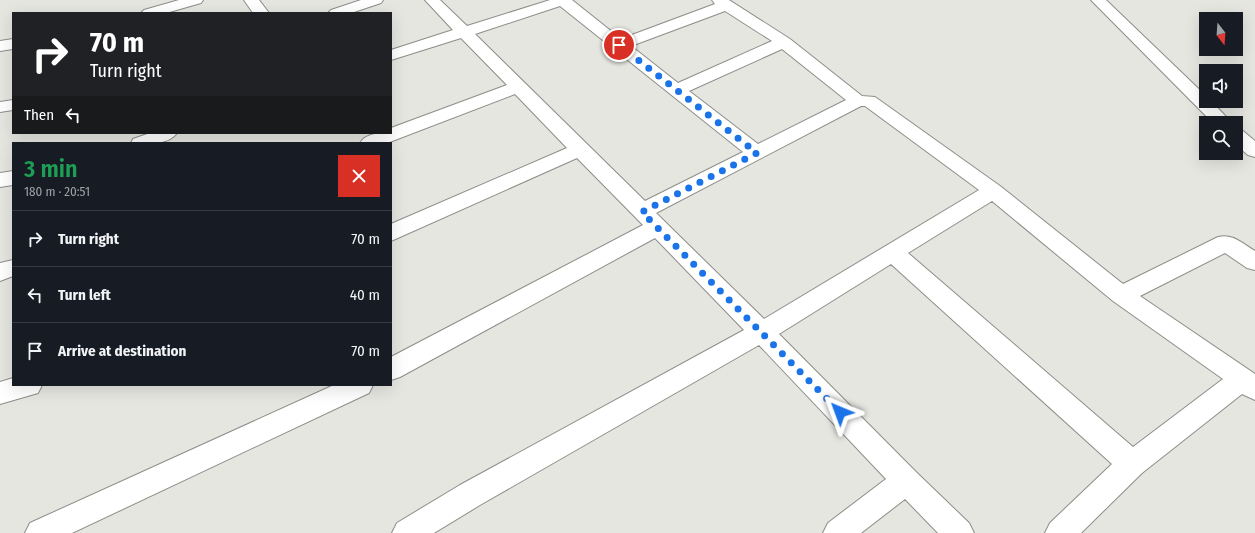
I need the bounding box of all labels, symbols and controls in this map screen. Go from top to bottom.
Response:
north arrow [1199,12,1243,56]
map controls [1199,12,1243,160]
text: 70 m [90,26,144,59]
icon: right [24,28,76,80]
pin [602,28,636,62]
icon: arrive [608,34,630,56]
text: Turn right [90,60,162,82]
button: sound [1199,64,1243,108]
icon: left [62,104,84,126]
text: Then [24,106,54,124]
button: search [1199,116,1243,160]
text: 3 min [24,155,78,183]
button: close [338,155,380,197]
text: 180 m · 20:51 [24,184,90,199]
icon: right [24,228,46,250]
text: Turn right [58,230,119,248]
text: 70 m [351,230,380,248]
icon: left [24,284,46,306]
text: Turn left [58,286,111,304]
text: 40 m [350,286,380,304]
icon: arrive [24,340,46,362]
text: Arrive at destination [58,342,186,360]
text: 70 m [351,342,380,360]
position arrow [819,391,861,433]

